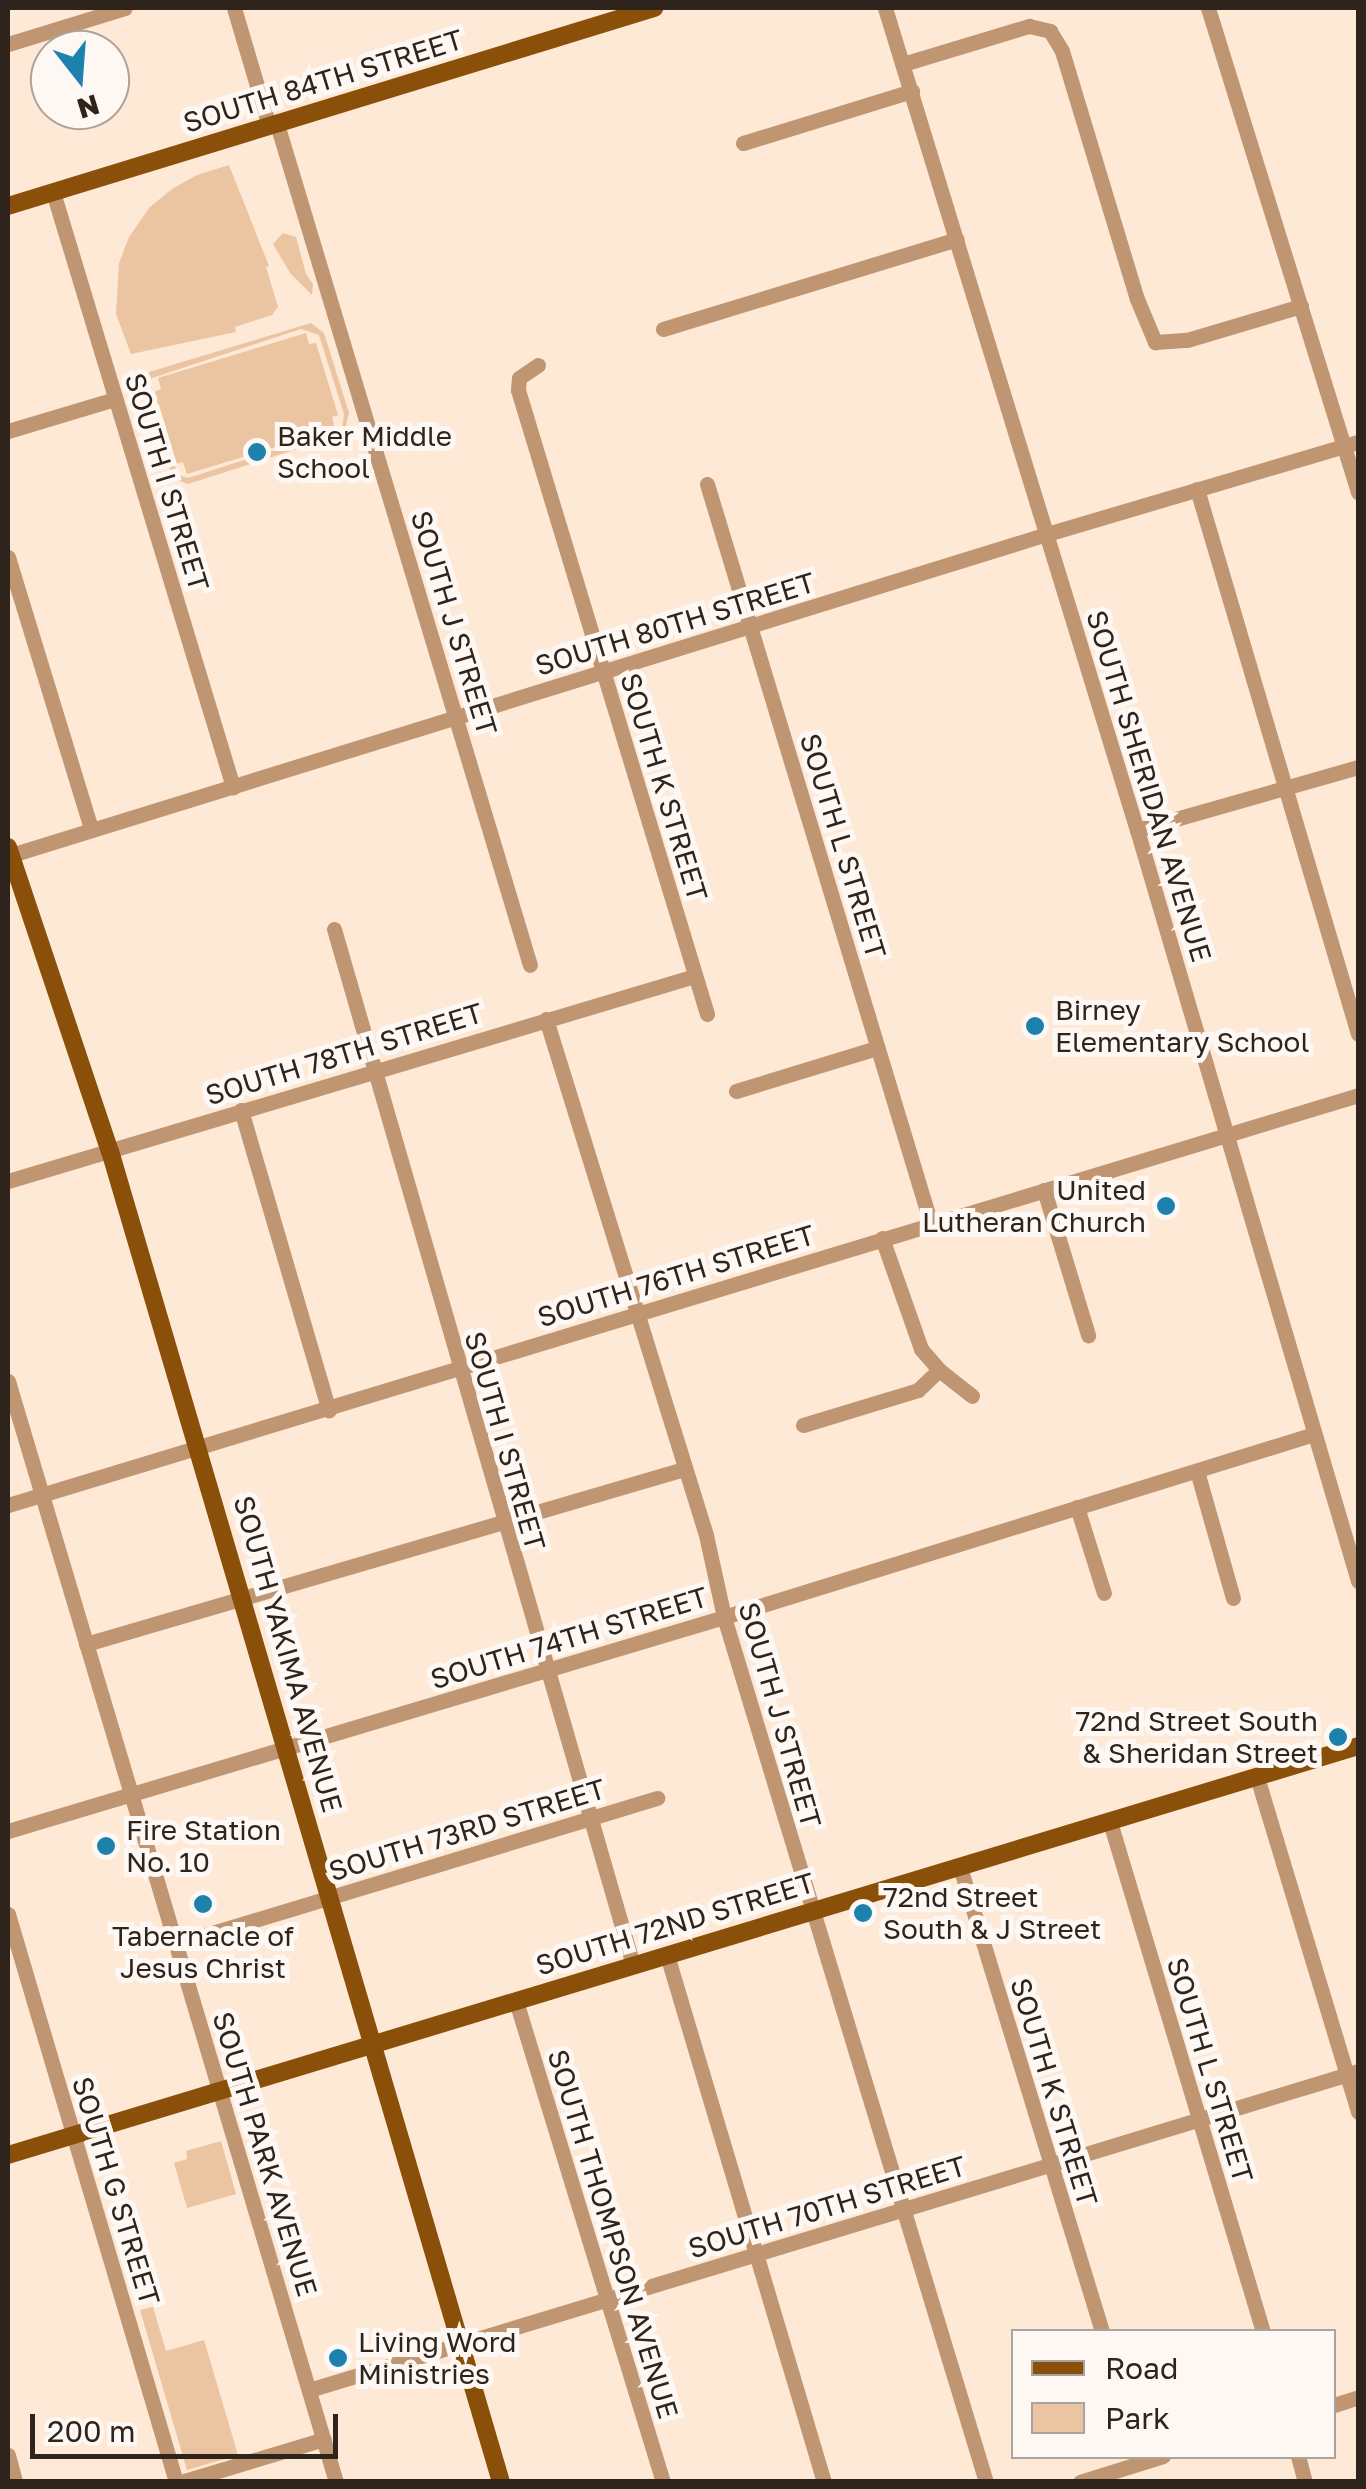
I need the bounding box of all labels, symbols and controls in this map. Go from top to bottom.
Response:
street label: SOUTH 84TH STREET [179,22,467,140]
north arrow [30,30,130,130]
text: N [73,88,103,126]
street label: SOUTH I STREET [118,369,216,595]
place label: Baker Middle School [277,419,452,485]
marker: Baker Middle School [246,441,268,463]
street label: SOUTH J STREET [404,507,504,739]
street label: SOUTH 80TH STREET [531,565,819,683]
street label: SOUTH SHERIDAN AVENUE [1079,606,1219,966]
street label: SOUTH K STREET [613,669,715,905]
street label: SOUTH L STREET [793,729,893,963]
place label: Birney Elementary School [1055,993,1309,1059]
street label: SOUTH 78TH STREET [201,996,487,1112]
marker: Birney Elementary School [1024,1015,1046,1037]
place label: United Lutheran Church [922,1173,1146,1239]
marker: United Lutheran Church [1155,1195,1177,1217]
street label: SOUTH 76TH STREET [533,1218,819,1334]
street label: SOUTH I STREET [458,1328,552,1554]
street label: SOUTH YAKIMA AVENUE [227,1492,349,1816]
street label: SOUTH 74TH STREET [426,1580,712,1696]
street label: SOUTH J STREET [732,1598,828,1832]
place label: 72nd Street South & Sheridan Street [1076,1704,1318,1770]
marker: 72nd Street South & Sheridan Street [1327,1726,1349,1748]
street label: SOUTH 73RD STREET [325,1772,609,1888]
place label: Fire Station No. 10 [126,1813,281,1879]
marker: Fire Station No. 10 [95,1835,117,1857]
street label: SOUTH 72ND STREET [532,1866,818,1982]
place label: 72nd Street South & J Street [883,1880,1101,1946]
marker: Tabernacle of Jesus Christ [192,1893,214,1915]
marker: 72nd Street South & J Street [852,1902,874,1924]
place label: Tabernacle of Jesus Christ [112,1919,294,1985]
street label: SOUTH L STREET [1160,1953,1260,2187]
street label: SOUTH K STREET [1003,1974,1105,2210]
street label: SOUTH PARK AVENUE [206,2008,324,2300]
street label: SOUTH THOMPSON AVENUE [541,2045,685,2423]
street label: SOUTH G STREET [65,2073,167,2309]
street label: SOUTH 70TH STREET [684,2149,970,2265]
place label: Living Word Ministries [358,2325,517,2391]
legend [1011,2329,1336,2459]
marker: Living Word Ministries [327,2347,349,2369]
text: Road [1105,2350,1179,2386]
scale bar [35,2394,342,2456]
text: Park [1105,2400,1170,2436]
text: 200 m [47,2413,136,2449]

